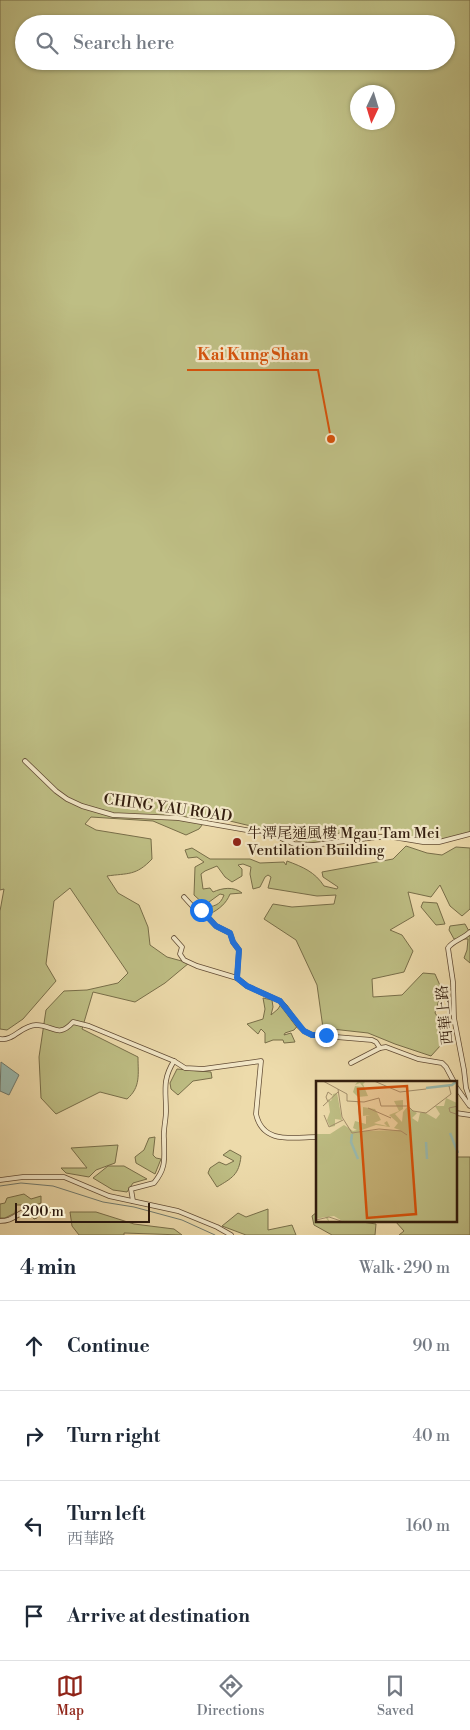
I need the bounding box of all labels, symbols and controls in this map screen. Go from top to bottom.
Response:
search box [15,15,455,70]
icon: search [33,29,61,57]
text: Search here [73,31,174,55]
north arrow [350,85,395,130]
callout: Kai Kung Shan [187,339,318,370]
text: Kai Kung Shan [197,345,309,365]
street label: CHING YAU ROAD [102,790,234,826]
place label: 牛潭尾通風樓 Mgau Tam Mei Ventilation Building [246,824,440,860]
marker: 牛潭尾通風樓 Mgau Tam Mei Ventilation Building [231,836,243,848]
route start [190,899,213,922]
street label: 西華上路 [432,984,458,1046]
route end [315,1024,338,1047]
inset map [316,1081,458,1222]
scale bar [15,1200,150,1223]
text: 200 m [22,1203,64,1221]
text: 4 min [20,1255,76,1281]
text: Walk · 290 m [359,1258,450,1278]
icon: ahead [20,1332,48,1360]
text: Continue [67,1334,150,1358]
text: 90 m [412,1336,450,1356]
icon: right [20,1422,48,1450]
text: Turn right [67,1424,160,1448]
text: 40 m [413,1426,450,1446]
text: Turn left [67,1502,146,1526]
icon: left [20,1512,48,1540]
text: 160 m [406,1516,450,1536]
text: 西華路 [67,1529,115,1549]
icon: arrive [20,1602,48,1630]
text: Arrive at destination [67,1604,250,1628]
tab: Map [56,1672,84,1720]
tab: Directions [197,1672,264,1720]
tab: Saved [377,1672,414,1720]

